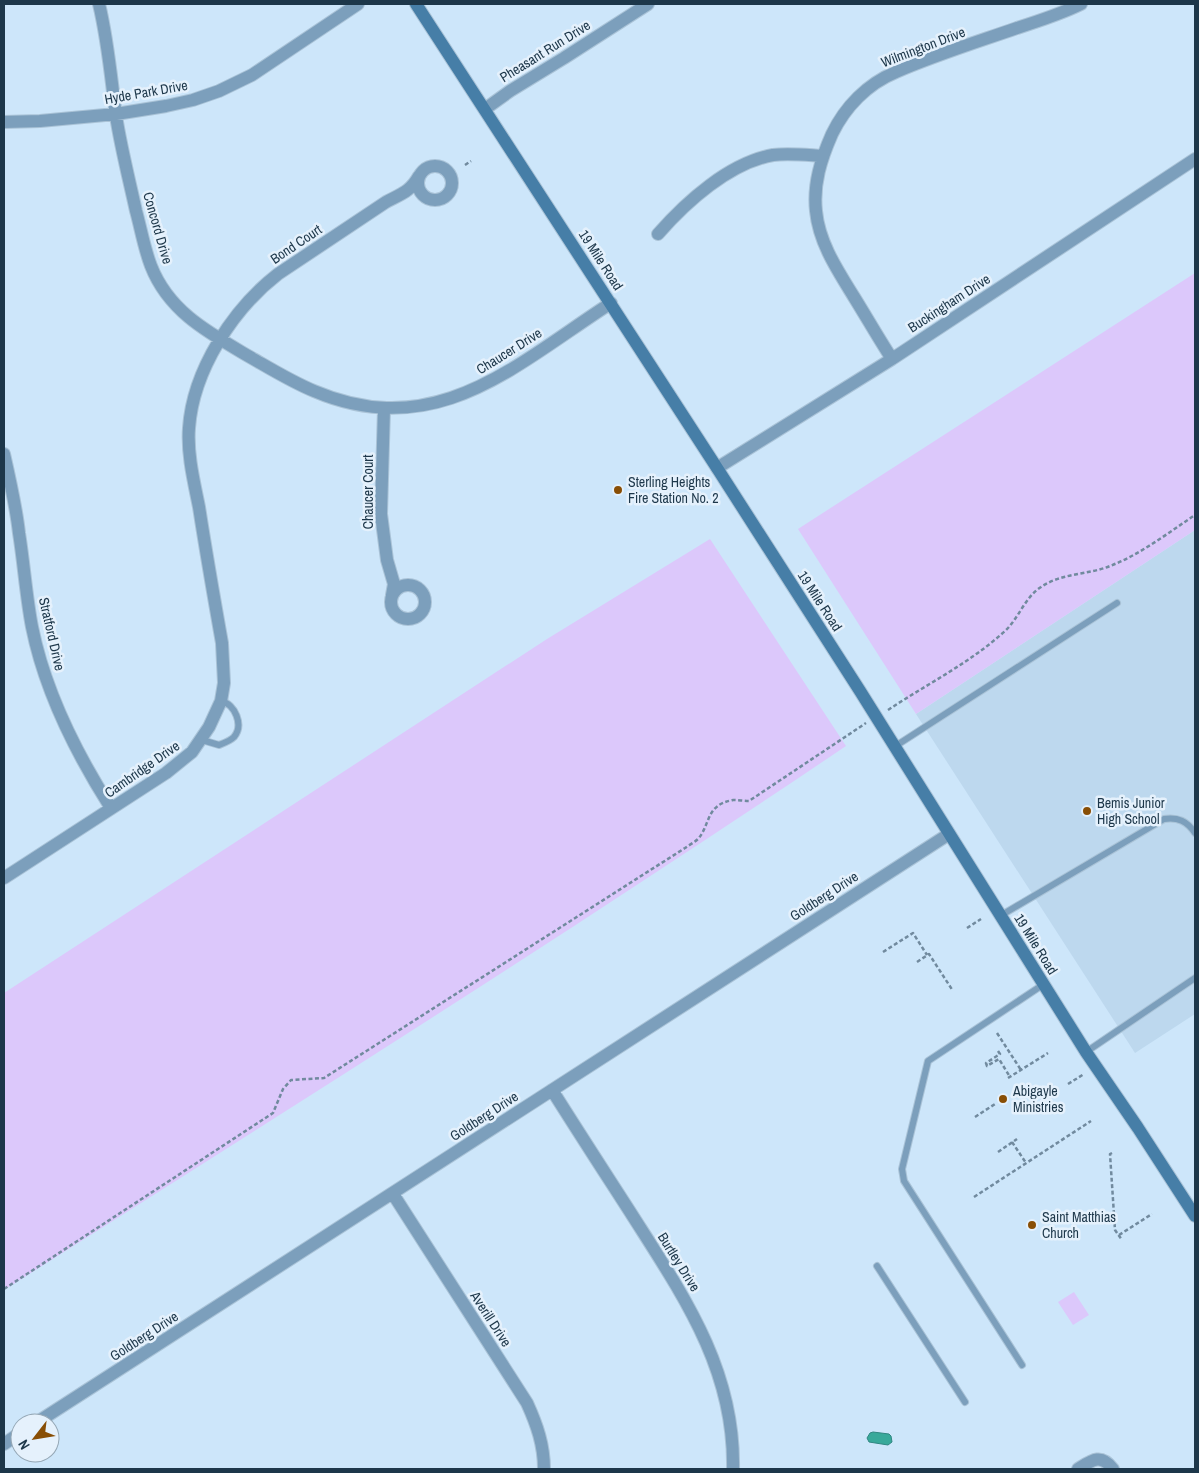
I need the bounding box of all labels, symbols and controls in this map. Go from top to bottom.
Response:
street label: Pheasant Run Drive [496,16,594,86]
street label: Wilmington Drive [878,23,968,71]
street label: Hyde Park Drive [103,76,189,108]
street label: Concord Drive [139,190,177,266]
street label: Bond Court [267,220,325,268]
street label: 19 Mile Road [575,226,627,294]
street label: Buckingham Drive [904,270,994,336]
street label: Chaucer Drive [473,324,545,378]
street label: Chaucer Court [359,455,377,529]
place label: Sterling Heights Fire Station No. 2 [628,473,719,507]
marker: Sterling Heights Fire Station No. 2 [612,484,624,496]
street label: 19 Mile Road [794,567,846,635]
street label: Stratford Drive [35,596,69,672]
street label: Cambridge Drive [101,737,183,801]
place label: Bemis Junior High School [1097,794,1165,828]
marker: Bemis Junior High School [1081,805,1093,817]
street label: Goldberg Drive [786,867,862,925]
street label: 19 Mile Road [1010,910,1062,978]
place label: Abigayle Ministries [1012,1082,1064,1116]
street label: Goldberg Drive [446,1087,522,1145]
marker: Abigayle Ministries [997,1093,1009,1105]
place label: Saint Matthias Church [1042,1208,1116,1242]
marker: Saint Matthias Church [1026,1219,1038,1231]
street label: Burtley Drive [654,1229,704,1295]
street label: Averill Drive [466,1287,516,1350]
street label: Goldberg Drive [106,1307,182,1365]
north arrow [10,1413,60,1463]
text: N [14,1437,34,1453]

